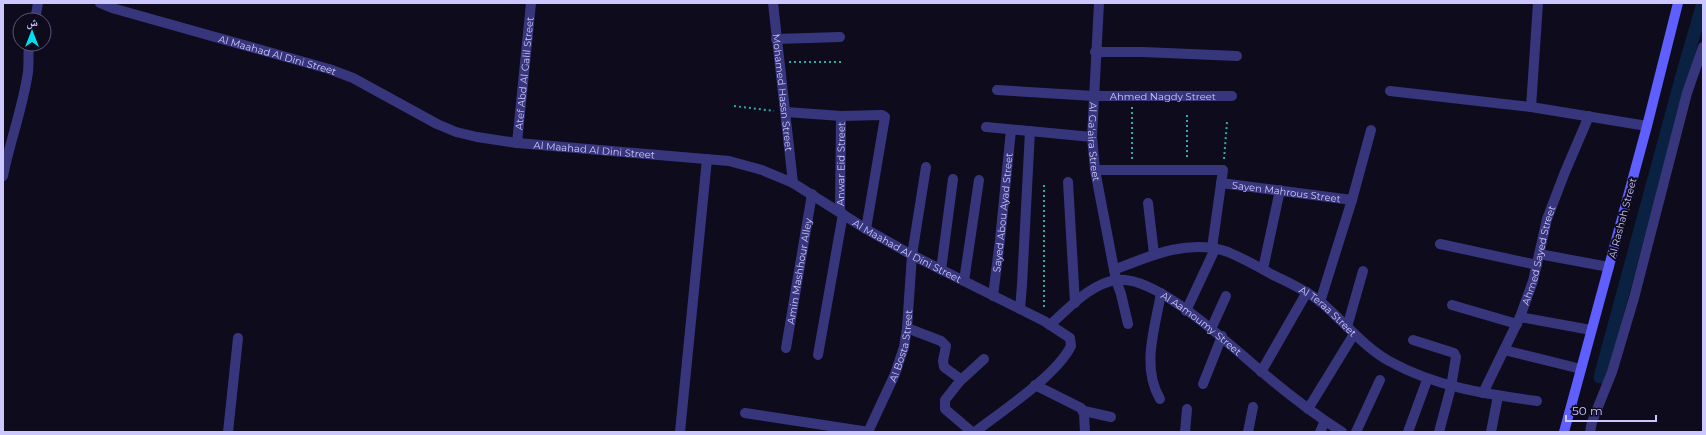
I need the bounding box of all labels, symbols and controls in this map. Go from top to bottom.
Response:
north arrow [12,12,52,52]
text: ش [26,15,38,30]
street label: Atef Abd Al Galil Street [512,16,537,131]
street label: Al Maahad Al Dini Street [217,32,338,78]
street label: Mohamed Hassn Street [769,33,795,152]
street label: Ahmed Nagdy Street [1110,90,1216,103]
street label: Al Ga'aira Street [1085,102,1103,182]
street label: Anwar Eid Street [834,122,848,206]
street label: Al Maahad Al Dini Street [533,138,655,162]
street label: Sayed Abou Ayad Street [990,152,1016,273]
street label: Al Rashah Street [1605,176,1639,260]
street label: Sayen Mahrous Street [1231,178,1342,205]
street label: Ahmed Sayed Street [1519,204,1559,307]
street label: Al Maahad Al Dini Street [850,216,964,286]
street label: Amin Mashhour Alley [784,217,815,325]
street label: Al Teraa Street [1297,283,1359,340]
street label: Al Aamoumy Street [1159,289,1244,358]
street label: Al Bosta Street [886,309,915,384]
scale bar [1566,397,1656,423]
text: 50 m [1572,403,1603,418]

